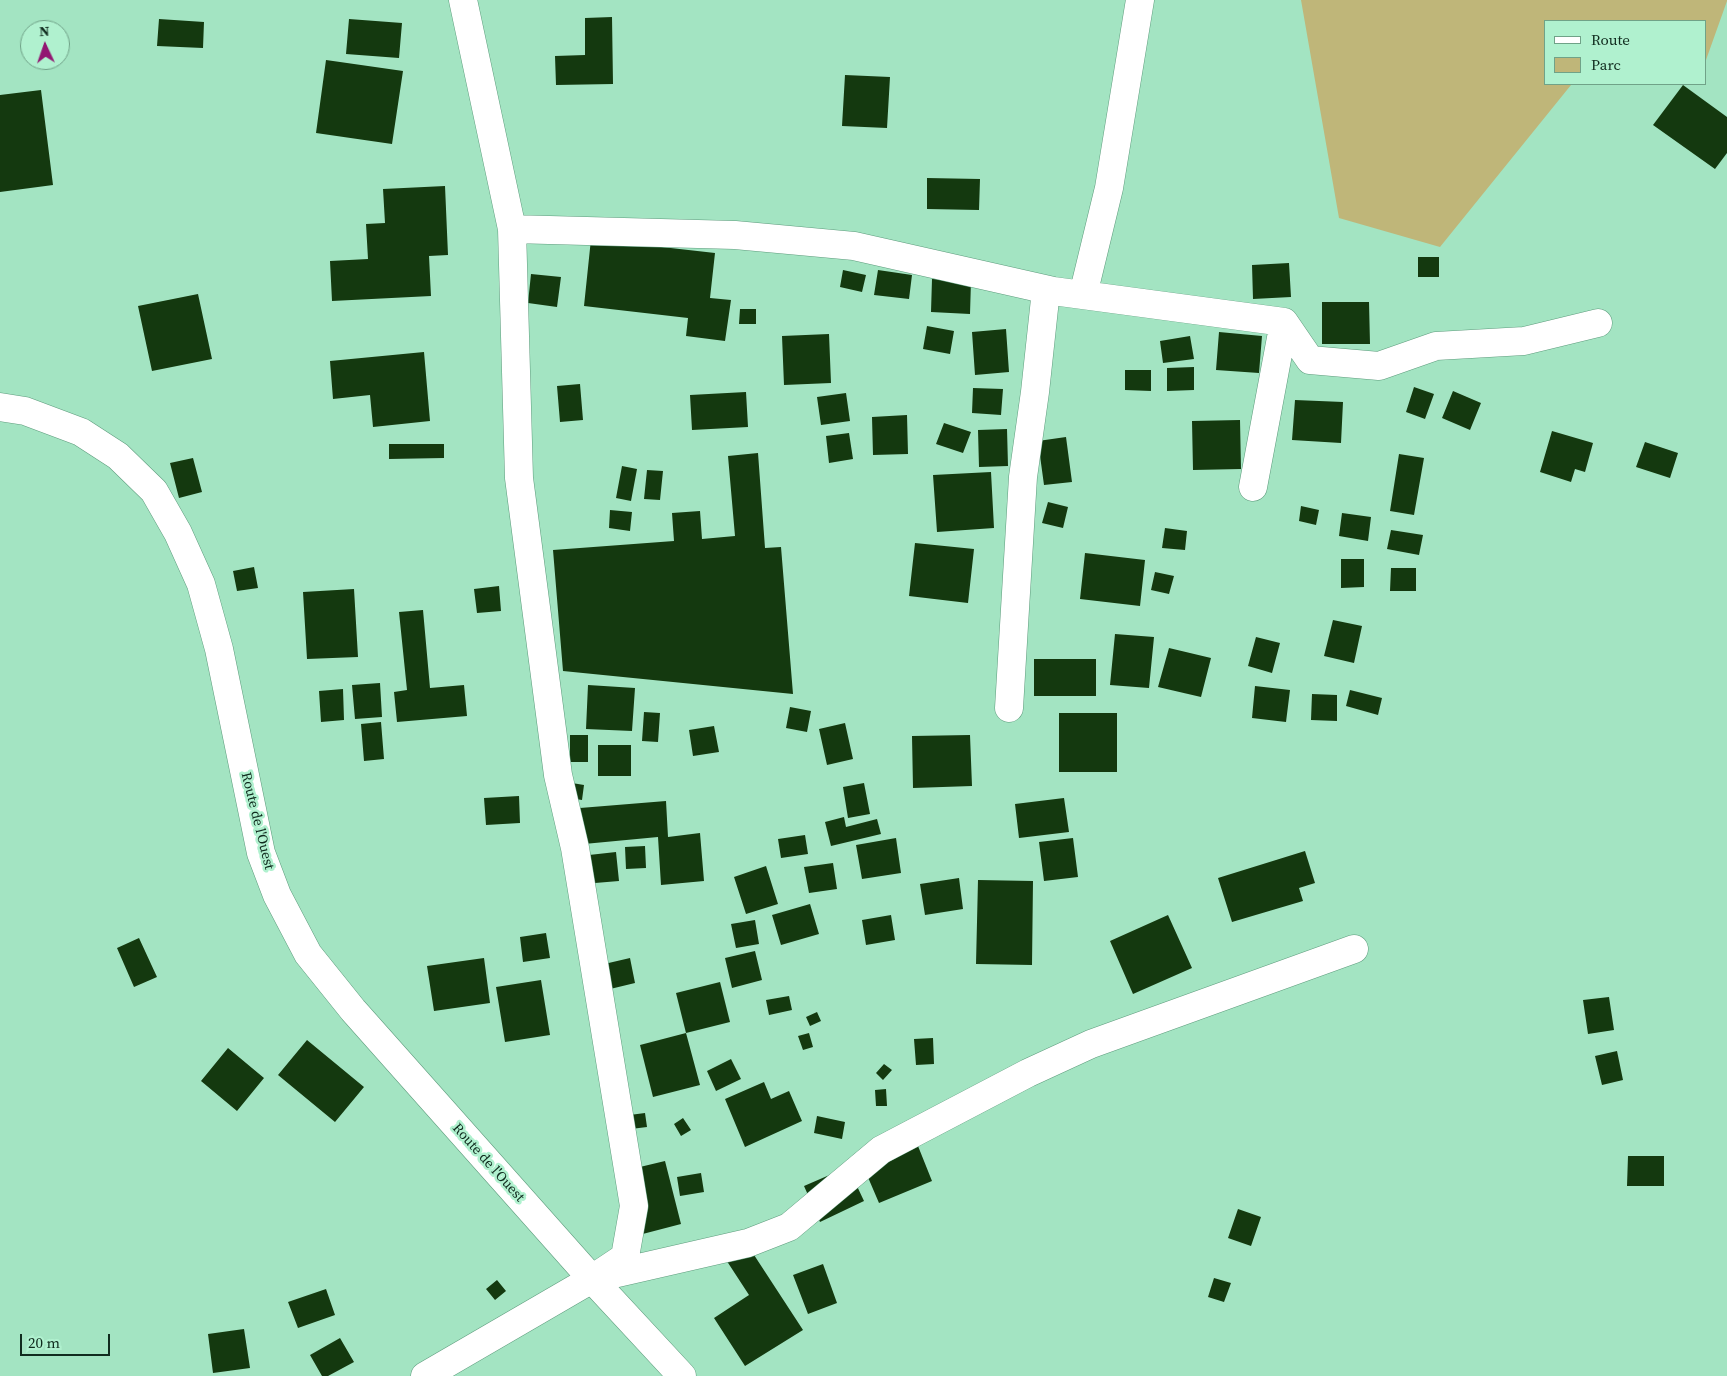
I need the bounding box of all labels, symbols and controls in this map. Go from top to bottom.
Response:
north arrow [20,20,70,70]
legend [1544,20,1707,85]
text: N [39,21,50,41]
text: Route [1591,29,1630,50]
text: Parc [1591,54,1621,75]
street label: Route de l'Ouest [237,771,277,871]
street label: Route de l'Ouest [448,1120,528,1206]
scale bar [22,1324,112,1356]
text: 20 m [28,1332,60,1353]

